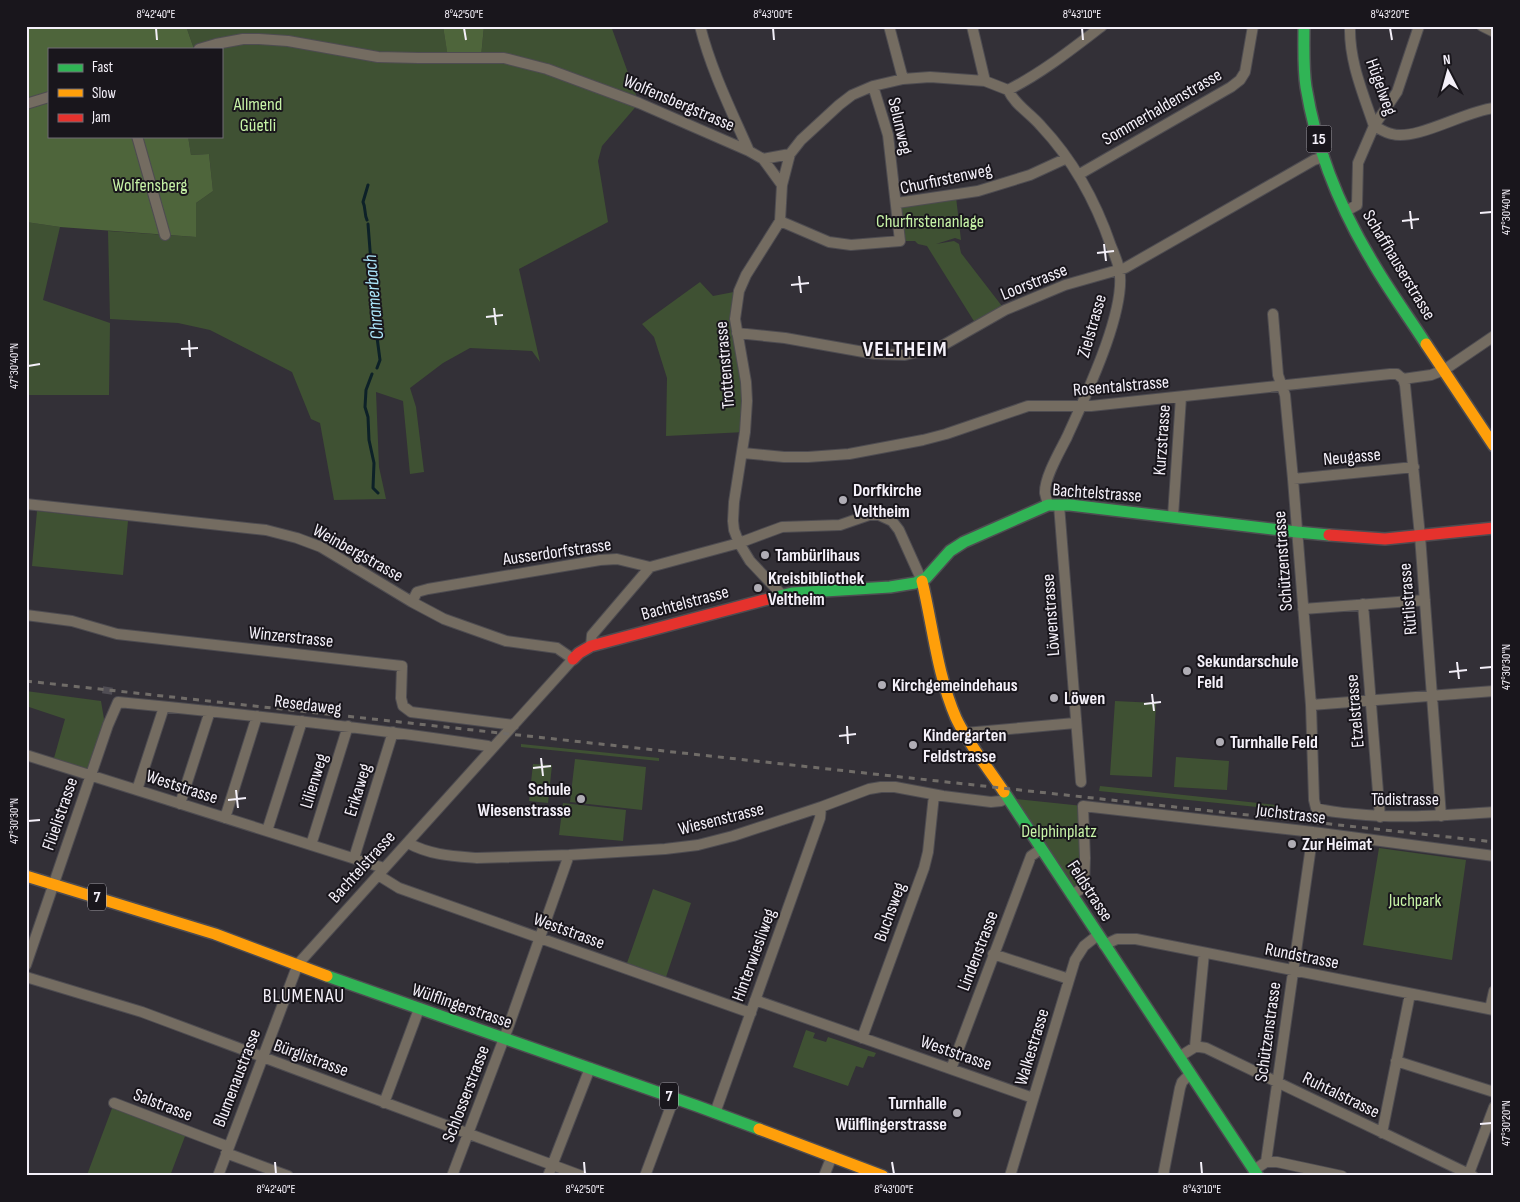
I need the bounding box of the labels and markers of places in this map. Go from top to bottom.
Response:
place label: Dorfkirche Veltheim [853,480,922,522]
marker: Dorfkirche Veltheim [837,494,849,506]
place label: Tambürlihaus [775,545,860,566]
marker: Tambürlihaus [759,549,771,561]
place label: Kreisbibliothek Veltheim [768,568,865,610]
marker: Kreisbibliothek Veltheim [752,582,764,594]
place label: Sekundarschule Feld [1197,651,1299,693]
marker: Sekundarschule Feld [1181,665,1193,677]
place label: Kirchgemeindehaus [892,675,1018,696]
marker: Kirchgemeindehaus [876,679,888,691]
place label: Löwen [1064,688,1105,709]
marker: Löwen [1048,692,1060,704]
place label: Kindergarten Feldstrasse [923,725,1006,767]
place label: Turnhalle Feld [1230,732,1318,753]
marker: Turnhalle Feld [1214,736,1226,748]
marker: Kindergarten Feldstrasse [907,739,919,751]
place label: Schule Wiesenstrasse [478,779,571,821]
marker: Schule Wiesenstrasse [575,793,587,805]
place label: Zur Heimat [1302,834,1372,855]
marker: Zur Heimat [1286,838,1298,850]
place label: Turnhalle Wülflingerstrasse [835,1093,947,1135]
marker: Turnhalle Wülflingerstrasse [951,1107,963,1119]

